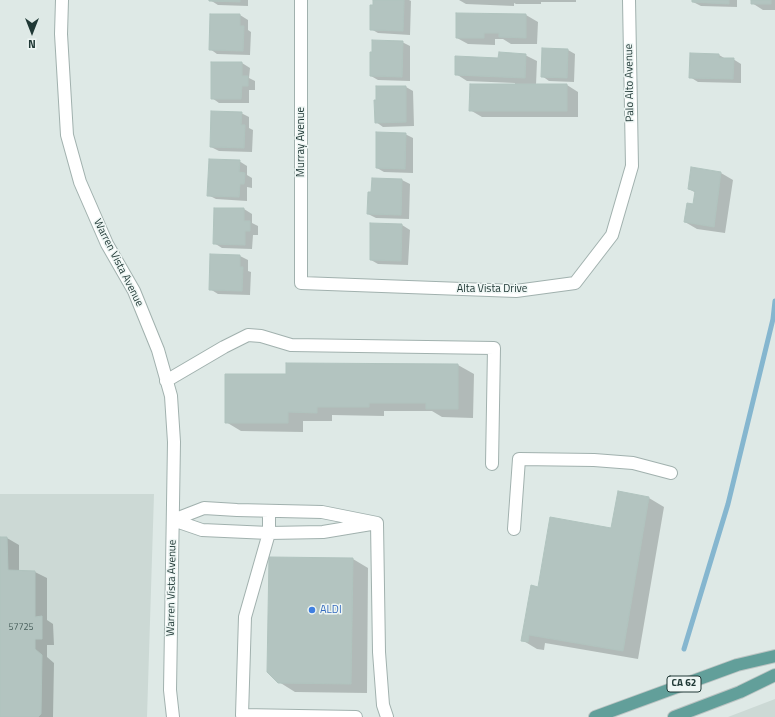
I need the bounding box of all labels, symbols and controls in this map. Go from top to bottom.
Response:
north arrow [12,12,52,52]
text: N [28,36,36,52]
street label: Palo Alto Avenue [623,44,637,122]
street label: Murray Avenue [294,107,308,177]
street label: Warren Vista Avenue [90,217,146,309]
street label: Alta Vista Drive [457,282,527,296]
street label: Warren Vista Avenue [165,540,179,636]
place label: ALDI [320,603,342,617]
marker: ALDI [307,605,317,615]
house number: 57725 [8,623,34,633]
road number: CA 62 [667,676,701,692]

